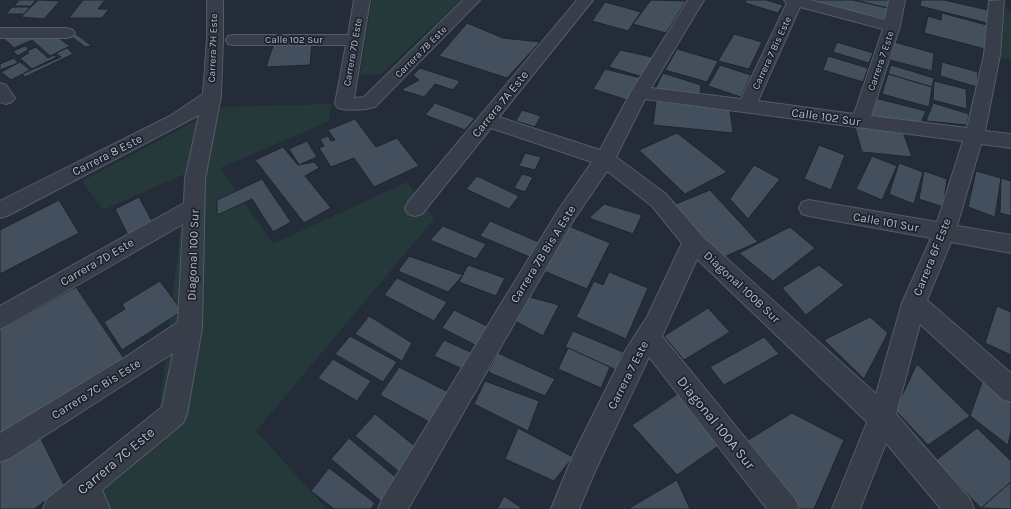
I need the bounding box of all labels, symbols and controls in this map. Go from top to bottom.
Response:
street label: Carrera 7H Este [206,13,220,83]
street label: Carrera 7 Bis Este [750,15,794,91]
street label: Carrera 7D Este [341,17,365,87]
street label: Carrera 7B Este [393,24,449,80]
street label: Carrera 7 Este [865,30,897,92]
street label: Calle 102 Sur [265,34,323,46]
street label: Carrera 7A Este [469,68,531,140]
street label: Calle 102 Sur [791,105,862,129]
street label: Carrera 8 Este [70,131,144,179]
street label: Carrera 7B Bis A Este [507,203,579,305]
street label: Diagonal 100 Sur [184,208,202,301]
street label: Calle 101 Sur [852,209,921,235]
street label: Carrera 6F Este [910,216,954,298]
street label: Carrera 7D Este [58,235,136,289]
street label: Diagonal 100B Sur [701,248,783,326]
street label: Carrera 7 Este [605,338,651,412]
street label: Carrera 7C Bis Este [49,356,143,422]
street label: Diagonal 100A Sur [673,373,759,474]
street label: Carrera 7C Este [74,424,158,498]

